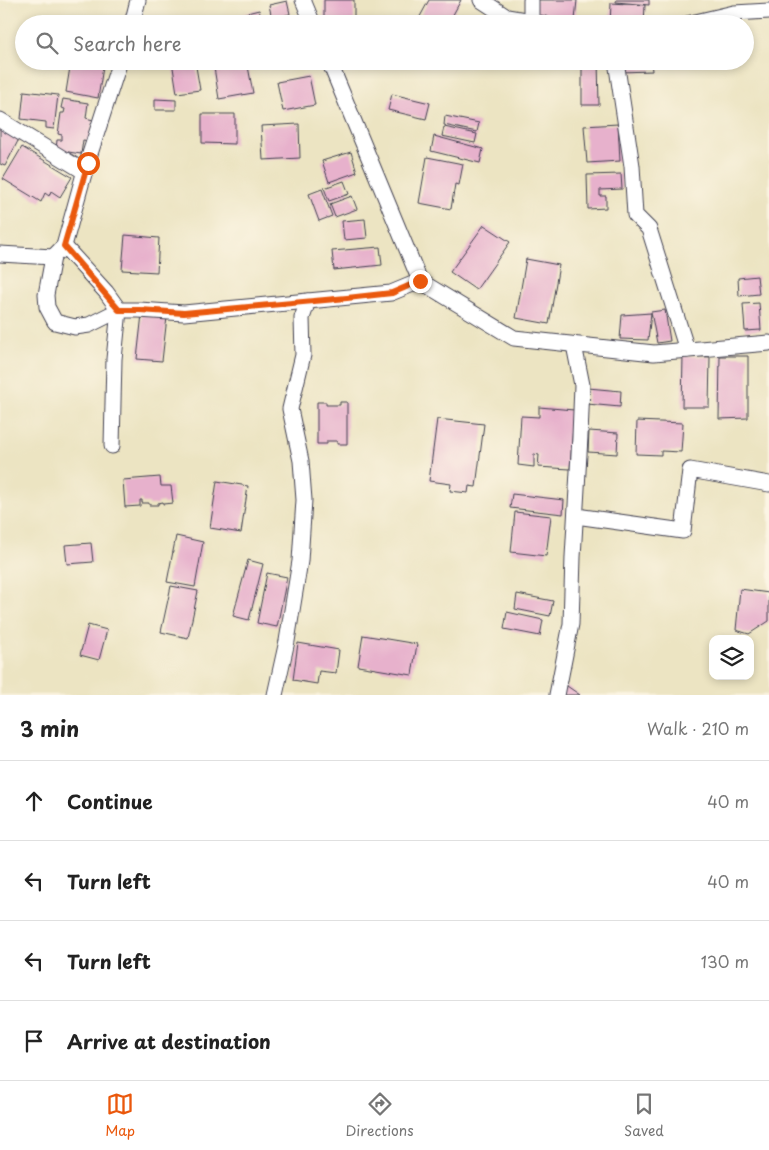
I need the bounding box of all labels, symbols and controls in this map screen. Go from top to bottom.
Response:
search box [15,15,754,70]
icon: search [33,29,61,57]
text: Search here [73,29,182,57]
route start [77,152,100,175]
route end [409,270,432,293]
map controls [709,635,754,680]
button: layers [709,635,754,680]
text: 3 min [20,712,79,744]
text: Walk · 210 m [647,716,749,740]
icon: ahead [20,787,48,815]
text: Continue [67,787,153,815]
text: 40 m [707,789,749,813]
icon: left [20,867,48,895]
text: Turn left [67,867,151,895]
text: 40 m [707,869,749,893]
icon: left [20,947,48,975]
text: Turn left [67,947,151,975]
text: 130 m [701,949,749,973]
icon: arrive [20,1027,48,1055]
text: Arrive at destination [67,1027,271,1055]
tab: Map [105,1090,135,1141]
tab: Directions [346,1090,414,1141]
tab: Saved [624,1090,664,1141]

